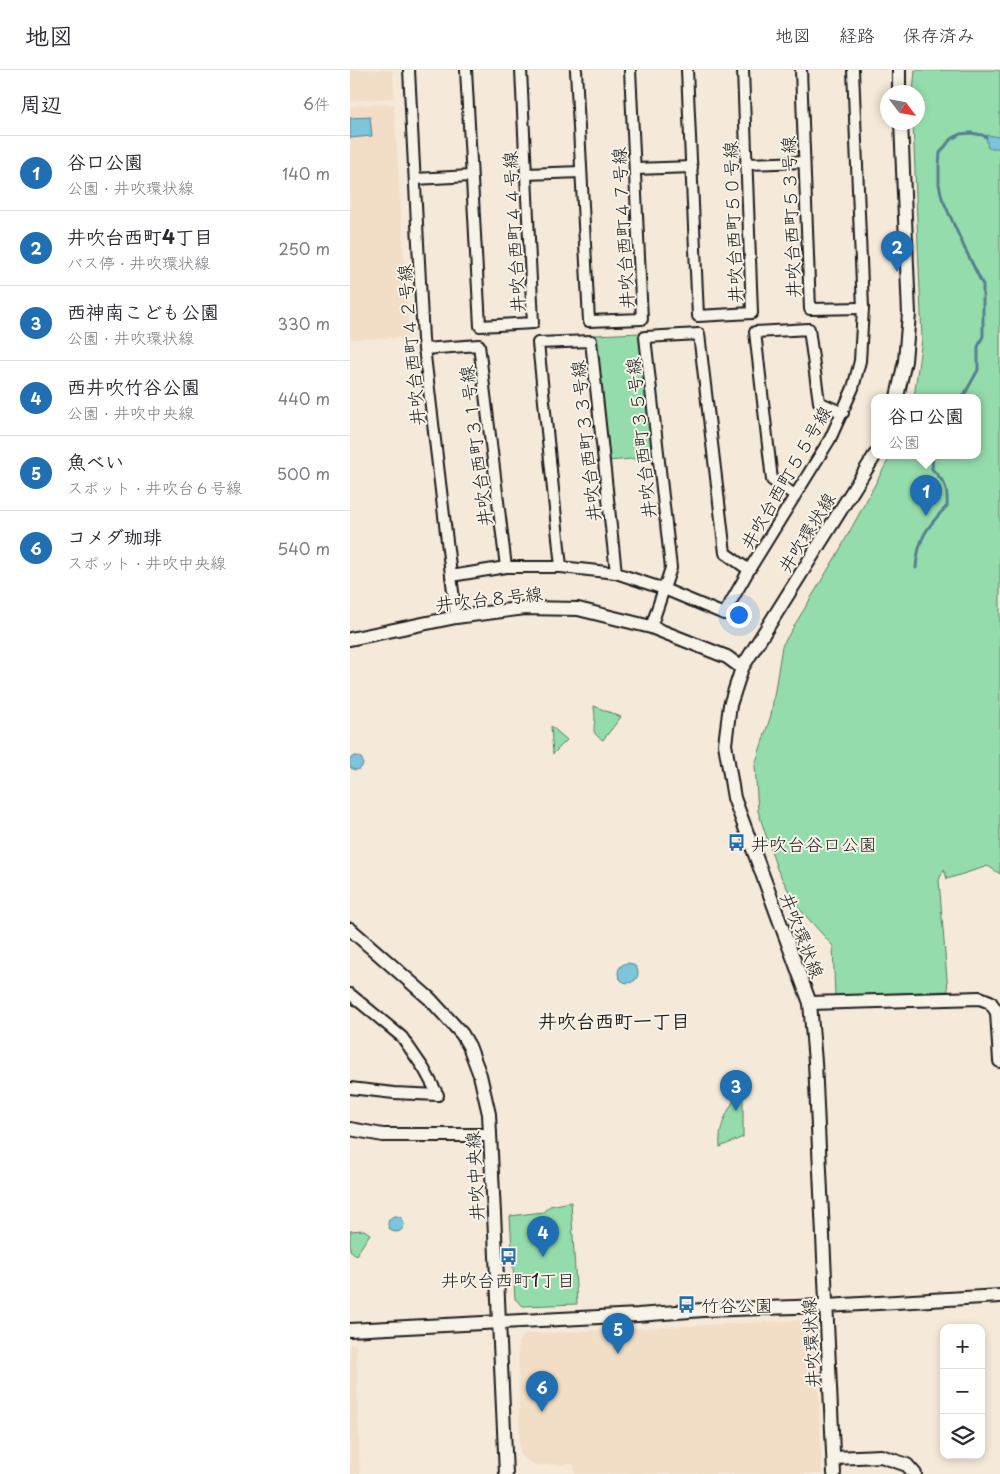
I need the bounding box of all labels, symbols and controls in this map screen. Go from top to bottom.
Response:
text: 地図 [25,17,73,53]
text: 地図 [775,21,811,48]
text: 経路 [839,21,875,48]
text: 保存済み [903,21,975,48]
north arrow [880,85,925,130]
text: 周辺 [20,87,62,119]
text: 6件 [303,91,330,115]
street label: 井吹台西町５３号線 [774,136,806,298]
street label: 井吹台西町５０号線 [716,141,748,303]
street label: 井吹台西町４７号線 [604,146,640,310]
text: 谷口公園 [67,147,143,175]
street label: 井吹台西町４４号線 [495,150,531,314]
text: 1 [32,161,40,185]
text: 140 m [282,161,330,185]
text: 公園 · 井吹環状線 [67,175,194,199]
text: 井吹台西町4丁目 [67,222,213,250]
pin: 2 [881,231,913,272]
text: 2 [30,236,42,260]
text: 250 m [279,236,330,260]
text: バス停 · 井吹環状線 [67,250,210,274]
street label: 井吹台西町４２号線 [389,263,431,427]
text: 西神南こども公園 [67,297,219,325]
text: 3 [31,311,41,335]
text: 330 m [277,311,330,335]
text: 公園 · 井吹環状線 [67,325,194,349]
street label: 井吹台西町３５号線 [618,356,662,520]
street label: 井吹台西町３３号線 [563,359,607,523]
street label: 井吹台西町３１号線 [452,364,498,528]
text: 西井吹竹谷公園 [67,372,200,400]
text: 4 [31,386,41,410]
text: 440 m [278,386,330,410]
popup [871,394,981,459]
text: 公園 · 井吹中央線 [67,400,194,424]
street label: 井吹台西町５５号線 [733,400,837,554]
text: 谷口公園 [888,401,964,429]
text: 公園 [888,429,920,453]
text: 魚べい [67,447,124,475]
text: 5 [31,461,41,485]
text: 500 m [277,461,330,485]
text: スポット · 井吹台６号線 [67,475,242,499]
pin: 1 [910,475,942,516]
street label: 井吹環状線 [771,487,841,577]
text: コメダ珈琲 [67,522,162,550]
text: 6 [30,536,42,560]
text: 540 m [277,536,330,560]
text: スポット · 井吹中央線 [67,550,226,574]
street label: 井吹台８号線 [434,579,544,617]
your location [726,602,752,628]
place label: 井吹台谷口公園 [751,830,877,857]
bus stop icon: 井吹台谷口公園 [727,833,747,853]
street label: 井吹環状線 [774,888,832,982]
district label: 井吹台西町一丁目 [538,1006,690,1034]
pin: 3 [720,1070,752,1111]
street label: 井吹中央線 [458,1130,490,1222]
pin: 4 [527,1216,559,1257]
bus stop icon: 井吹台西町1丁目 [498,1246,518,1266]
place label: 井吹台西町1丁目 [441,1266,575,1293]
place label: 竹谷公園 [701,1291,773,1318]
bus stop icon: 竹谷公園 [677,1294,697,1314]
street label: 井吹環状線 [794,1297,826,1389]
pin: 5 [602,1313,634,1354]
map controls [940,1324,985,1459]
button: + [940,1324,985,1369]
button: − [940,1369,985,1414]
pin: 6 [526,1371,558,1412]
button: layers [940,1414,985,1459]

